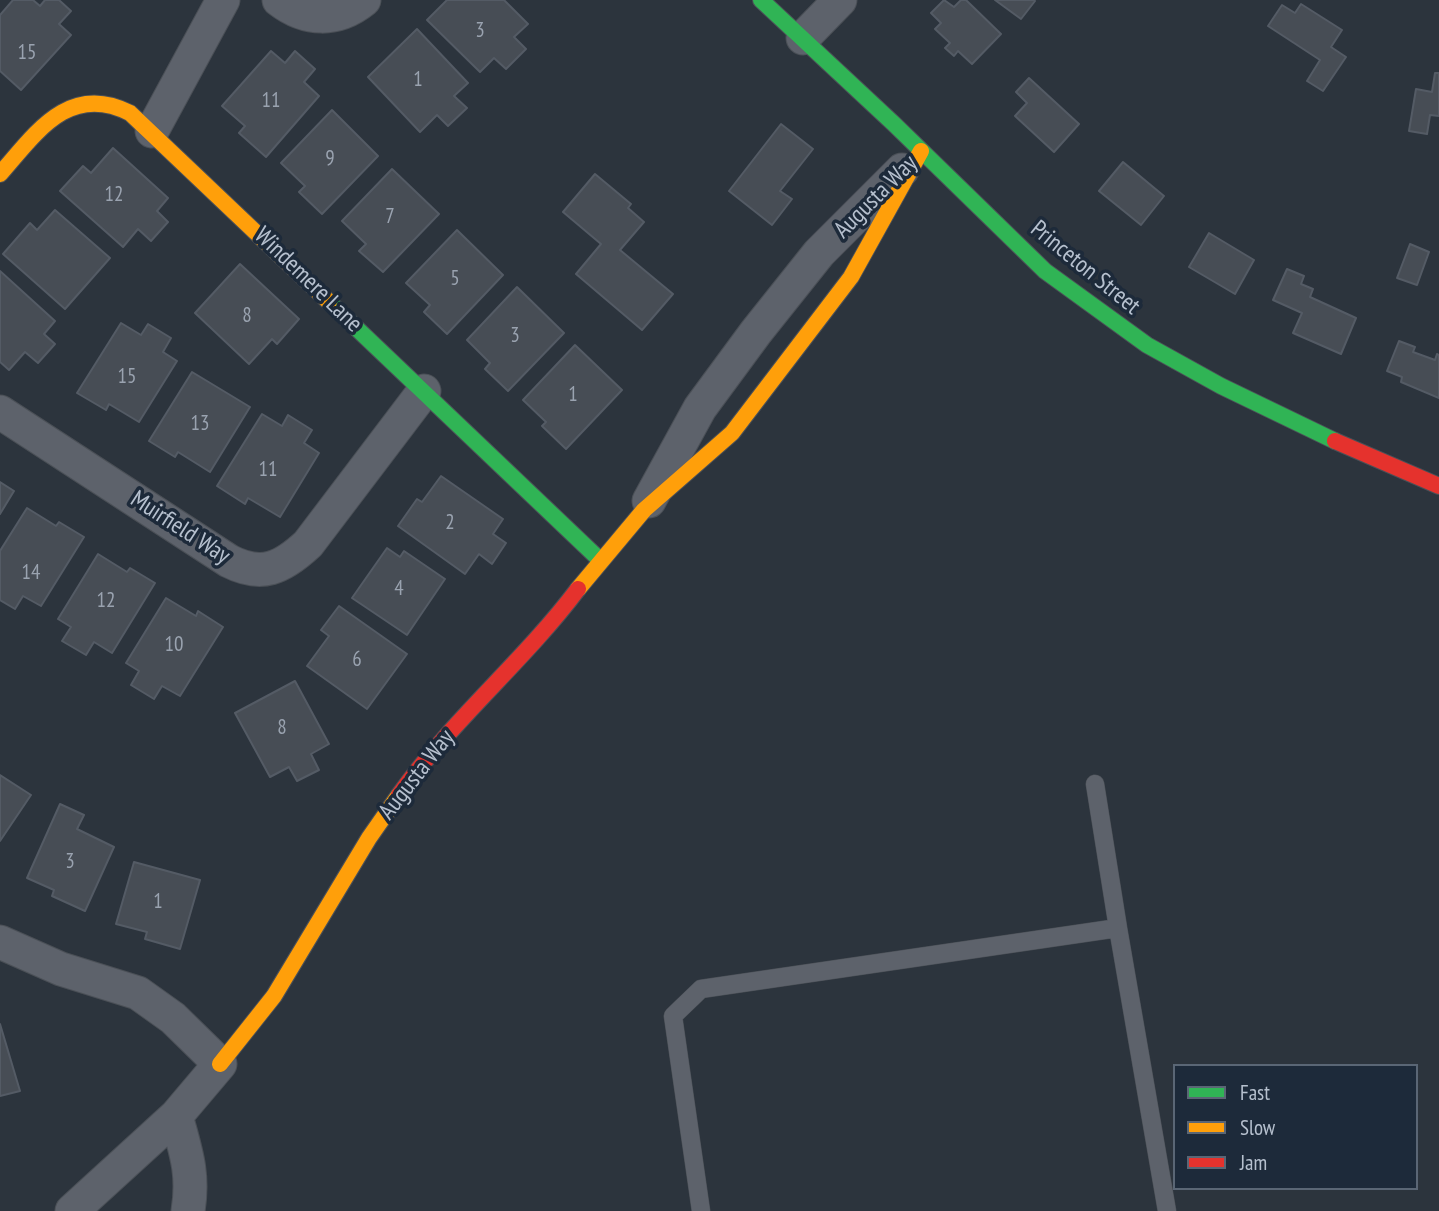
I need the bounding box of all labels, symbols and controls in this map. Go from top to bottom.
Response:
house number: 3 [475,18,485,44]
house number: 15 [18,40,36,66]
house number: 1 [413,67,423,93]
house number: 11 [262,88,280,114]
house number: 9 [325,146,335,172]
street label: Augusta Way [828,149,924,245]
house number: 12 [105,182,123,208]
house number: 7 [385,204,395,230]
street label: Princeton Street [1024,215,1146,321]
street label: Windemere Lane [248,221,368,339]
house number: 5 [450,266,460,292]
house number: 8 [242,303,252,329]
house number: 3 [510,323,520,349]
house number: 15 [118,364,136,390]
house number: 1 [568,382,578,408]
house number: 13 [191,411,209,437]
house number: 11 [259,457,277,483]
street label: Muirfield Way [125,485,235,571]
house number: 2 [445,510,455,536]
house number: 14 [22,560,40,586]
house number: 4 [394,576,404,602]
house number: 12 [97,588,115,614]
house number: 10 [165,632,183,658]
house number: 6 [352,647,362,673]
house number: 8 [277,715,287,741]
street label: Augusta Way [373,724,461,826]
house number: 3 [65,849,75,875]
house number: 1 [153,889,163,915]
legend [1173,1064,1418,1190]
text: Fast [1240,1079,1270,1106]
text: Slow [1240,1114,1275,1141]
text: Jam [1240,1149,1267,1176]

